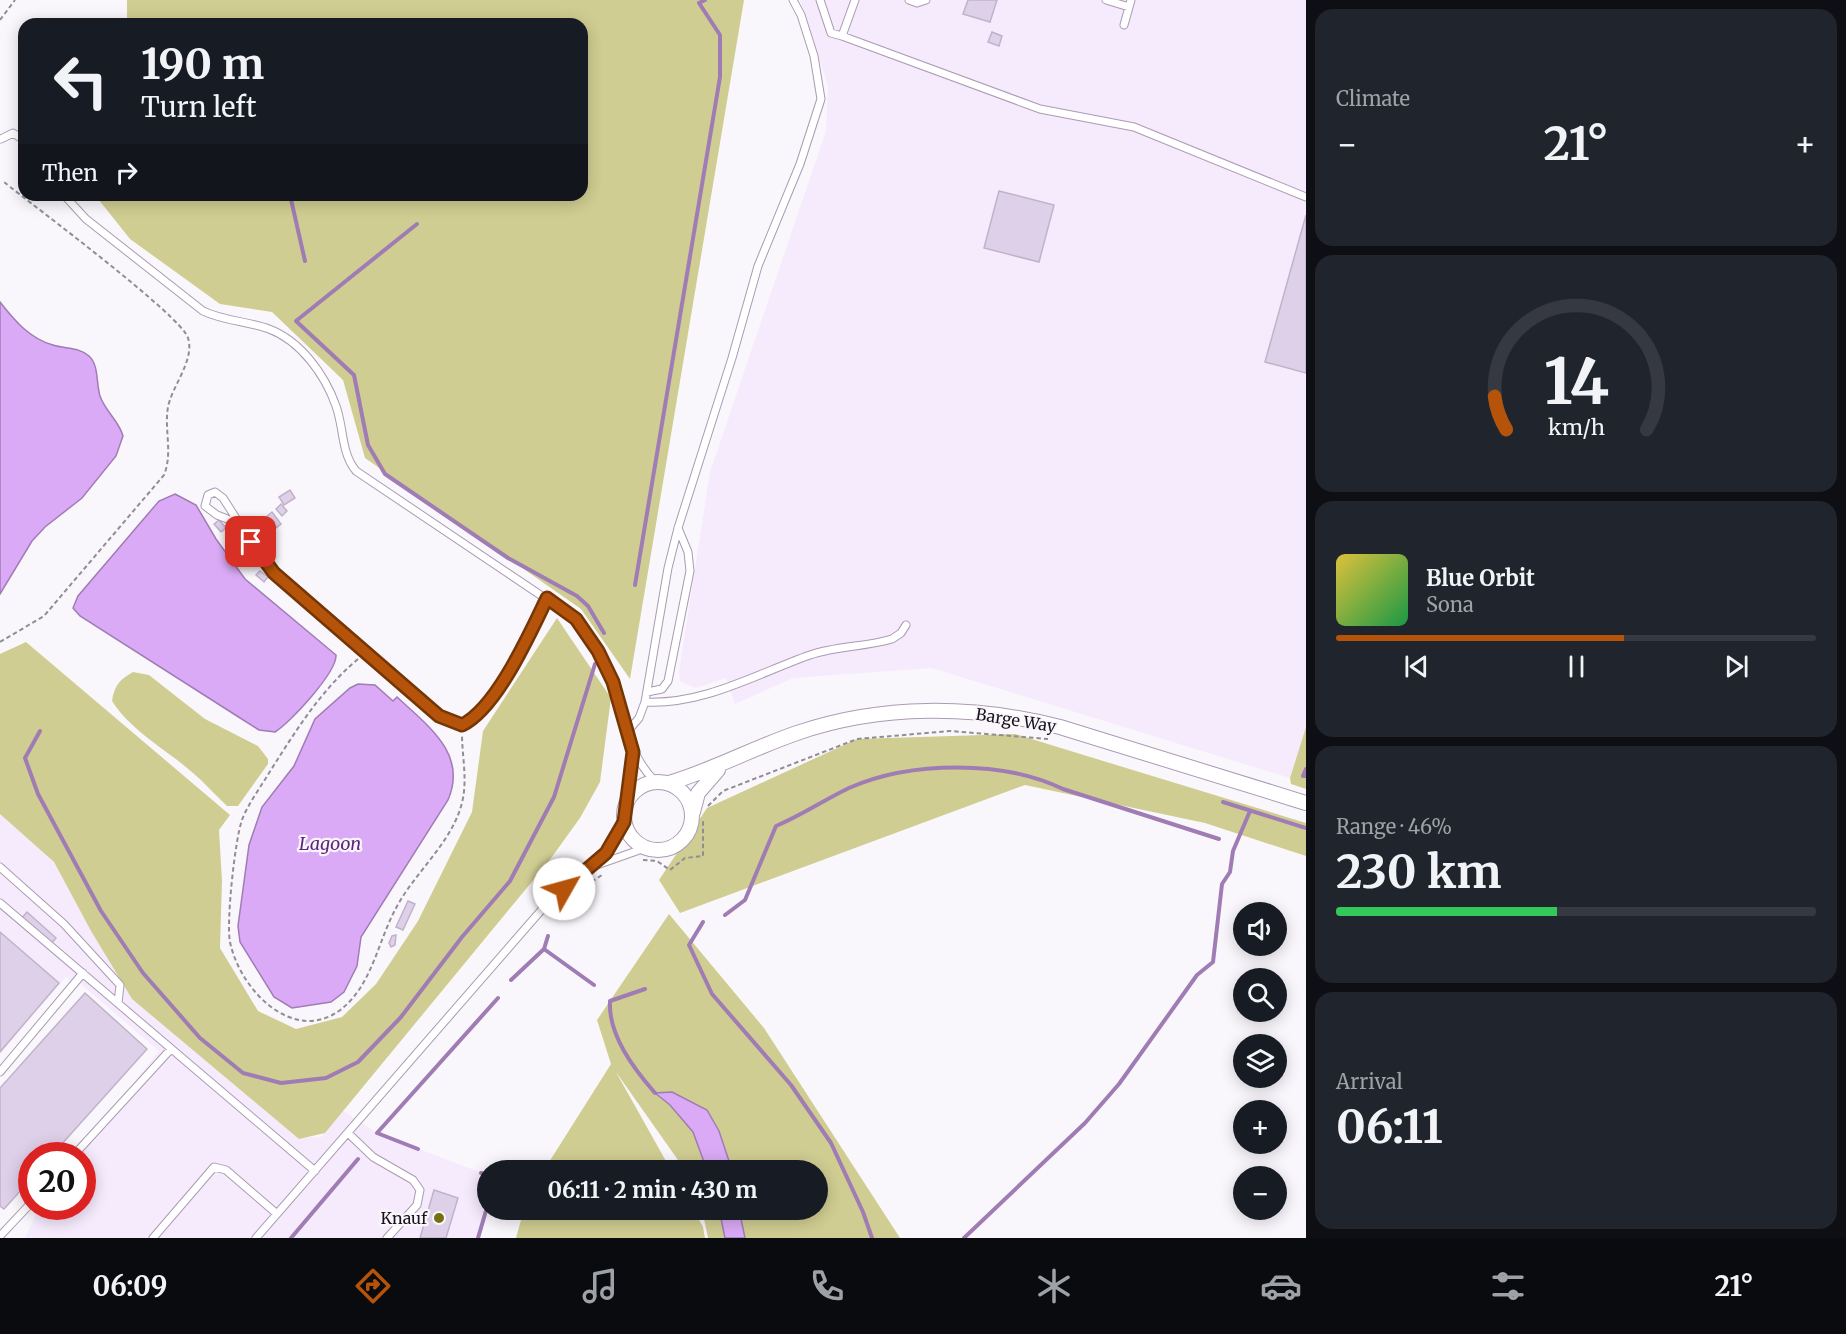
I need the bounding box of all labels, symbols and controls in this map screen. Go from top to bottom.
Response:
text: 190 m [141,38,264,90]
icon: left [42,42,120,120]
text: Climate [1336,86,1410,111]
text: Turn left [141,90,256,124]
text: 21° [1543,116,1609,172]
text: − [1336,124,1358,165]
text: + [1794,124,1816,165]
icon: right [110,156,143,189]
text: Then [42,159,98,187]
text: 14 [1543,343,1609,421]
text: km/h [1548,415,1604,442]
pin [225,516,276,567]
icon: arrive [234,525,267,558]
text: Blue Orbit [1426,564,1535,592]
text: Sona [1426,592,1474,617]
icon: previous [1400,650,1433,683]
icon: pause [1560,650,1593,683]
icon: next [1720,650,1753,683]
street label: Barge Way [974,704,1058,736]
text: Range · 46% [1336,814,1452,839]
water label: Lagoon [299,832,361,855]
text: 230 km [1336,844,1502,900]
position arrow [532,857,596,921]
map controls [1233,902,1287,1220]
button: sound [1233,902,1287,956]
button: search [1233,968,1287,1022]
button: layers [1233,1034,1287,1088]
text: Arrival [1336,1069,1403,1094]
text: 06:11 [1336,1099,1443,1155]
button: + [1233,1100,1287,1154]
speed limit sign: 20 [18,1142,96,1220]
button: − [1233,1166,1287,1220]
text: 06:11 · 2 min · 430 m [548,1176,757,1204]
place label: Knauf [381,1208,428,1228]
marker: Knauf [432,1211,446,1225]
icon: directions [352,1265,394,1307]
icon: music [579,1265,621,1307]
icon: phone [806,1265,848,1307]
icon: climate [1033,1265,1075,1307]
icon: car [1260,1265,1302,1307]
icon: filters [1487,1265,1529,1307]
text: 06:09 [93,1269,167,1303]
text: 21° [1714,1269,1753,1303]

